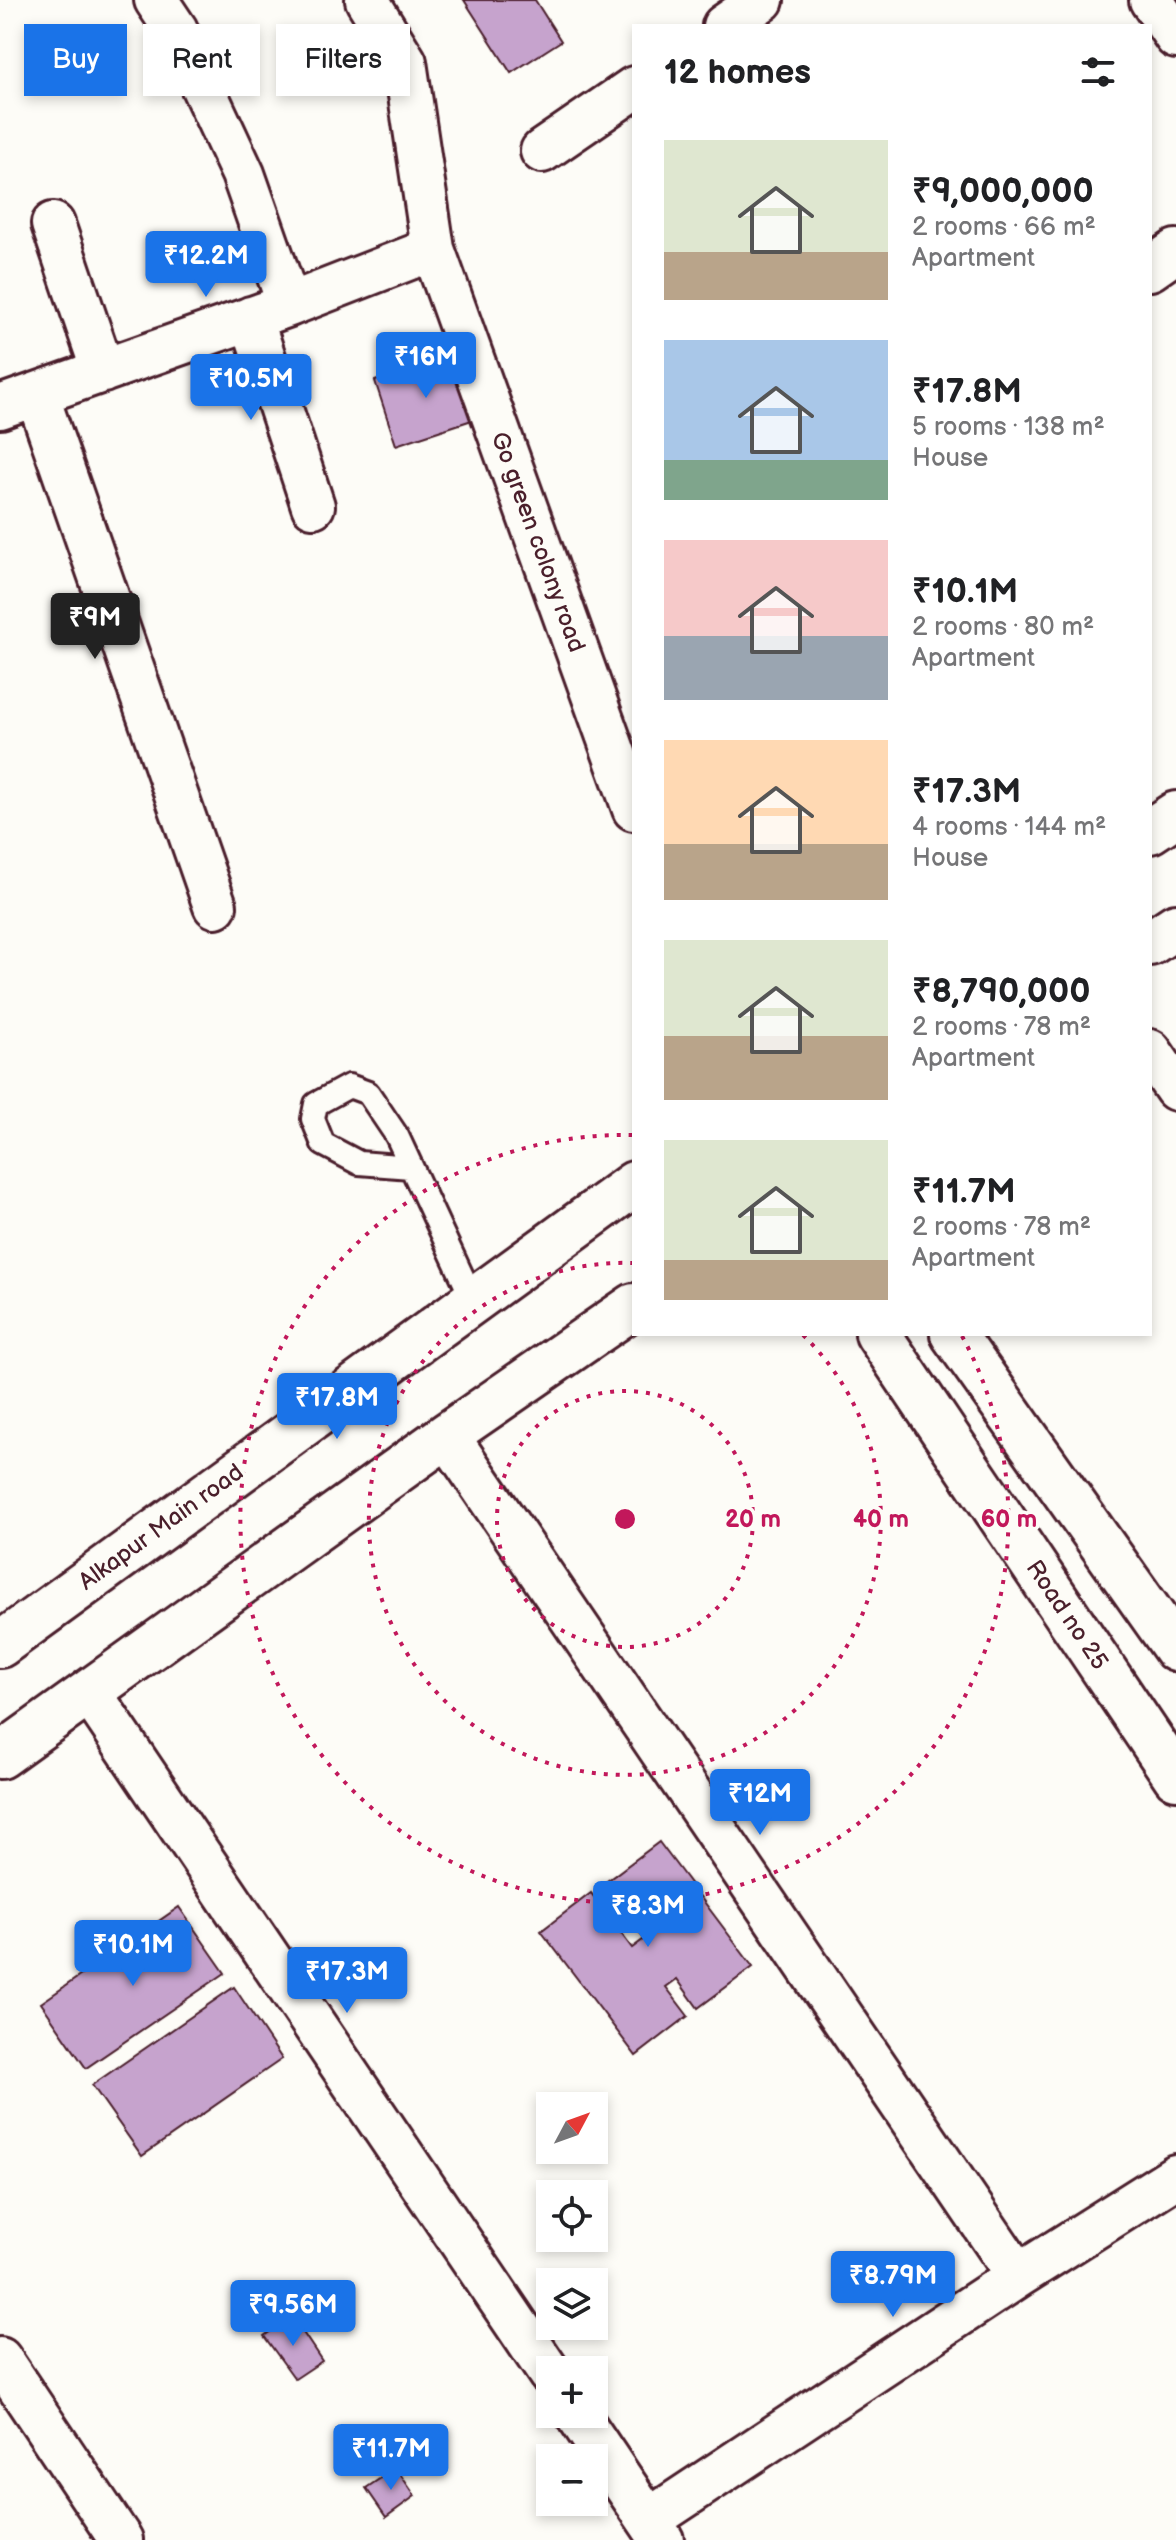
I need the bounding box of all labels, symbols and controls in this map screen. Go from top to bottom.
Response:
chip: Buy [24,24,127,96]
chip: Rent [143,24,260,96]
chip: Filters [276,24,410,96]
icon: filters [1076,50,1120,94]
text: 12 homes [664,52,811,93]
text: ₹9,000,000 [912,171,1094,212]
icon: home [728,172,824,268]
text: 2 rooms · 66 m² [912,212,1096,243]
pin: ₹12.2M [141,231,271,299]
text: ₹12.2M [163,241,249,272]
text: Apartment [912,243,1035,274]
pin: ₹16M [379,332,473,400]
text: ₹16M [394,342,458,373]
pin: ₹10.5M [186,354,316,422]
text: ₹10.5M [208,364,294,395]
text: ₹17.8M [912,371,1022,412]
icon: home [728,372,824,468]
text: 5 rooms · 138 m² [912,412,1105,443]
street label: Go green colony road [485,428,591,656]
text: House [912,443,988,474]
text: ₹10.1M [912,571,1018,612]
icon: home [728,572,824,668]
pin: ₹9M [56,593,134,661]
text: ₹9M [69,603,121,634]
text: 2 rooms · 80 m² [912,612,1094,643]
text: Apartment [912,643,1035,674]
text: ₹17.3M [912,771,1021,812]
icon: home [728,772,824,868]
text: 4 rooms · 144 m² [912,812,1106,843]
text: House [912,843,988,874]
text: ₹8,790,000 [912,971,1090,1012]
icon: home [728,972,824,1068]
text: 2 rooms · 78 m² [912,1012,1091,1043]
text: Apartment [912,1043,1035,1074]
text: ₹11.7M [912,1171,1016,1212]
icon: home [728,1172,824,1268]
text: 2 rooms · 78 m² [912,1212,1091,1243]
text: Apartment [912,1243,1035,1274]
pin: ₹17.8M [272,1373,402,1441]
text: ₹17.8M [295,1383,379,1414]
street label: Alkapur Main road [73,1458,249,1596]
centre of rings [611,1505,639,1533]
text: 20 m [725,1505,781,1534]
text: 40 m [853,1505,909,1534]
text: 60 m [981,1505,1037,1534]
street label: Road no 25 [1020,1555,1114,1675]
pin: ₹12M [713,1769,807,1837]
text: ₹12M [728,1779,792,1810]
pin: ₹8.3M [592,1881,704,1949]
text: ₹8.3M [611,1891,685,1922]
pin: ₹10.1M [68,1920,198,1988]
text: ₹10.1M [92,1930,174,1961]
pin: ₹17.3M [282,1947,412,2015]
text: ₹17.3M [305,1957,389,1988]
north arrow [536,2092,608,2164]
map controls [536,2092,608,2516]
button: locate [536,2180,608,2252]
pin: ₹8.79M [828,2251,958,2319]
text: ₹8.79M [849,2261,937,2292]
button: layers [536,2268,608,2340]
pin: ₹9.56M [228,2280,358,2348]
text: ₹9.56M [249,2290,338,2321]
button: + [536,2356,608,2428]
pin: ₹11.7M [326,2424,456,2492]
text: ₹11.7M [351,2434,431,2465]
button: − [536,2444,608,2516]

